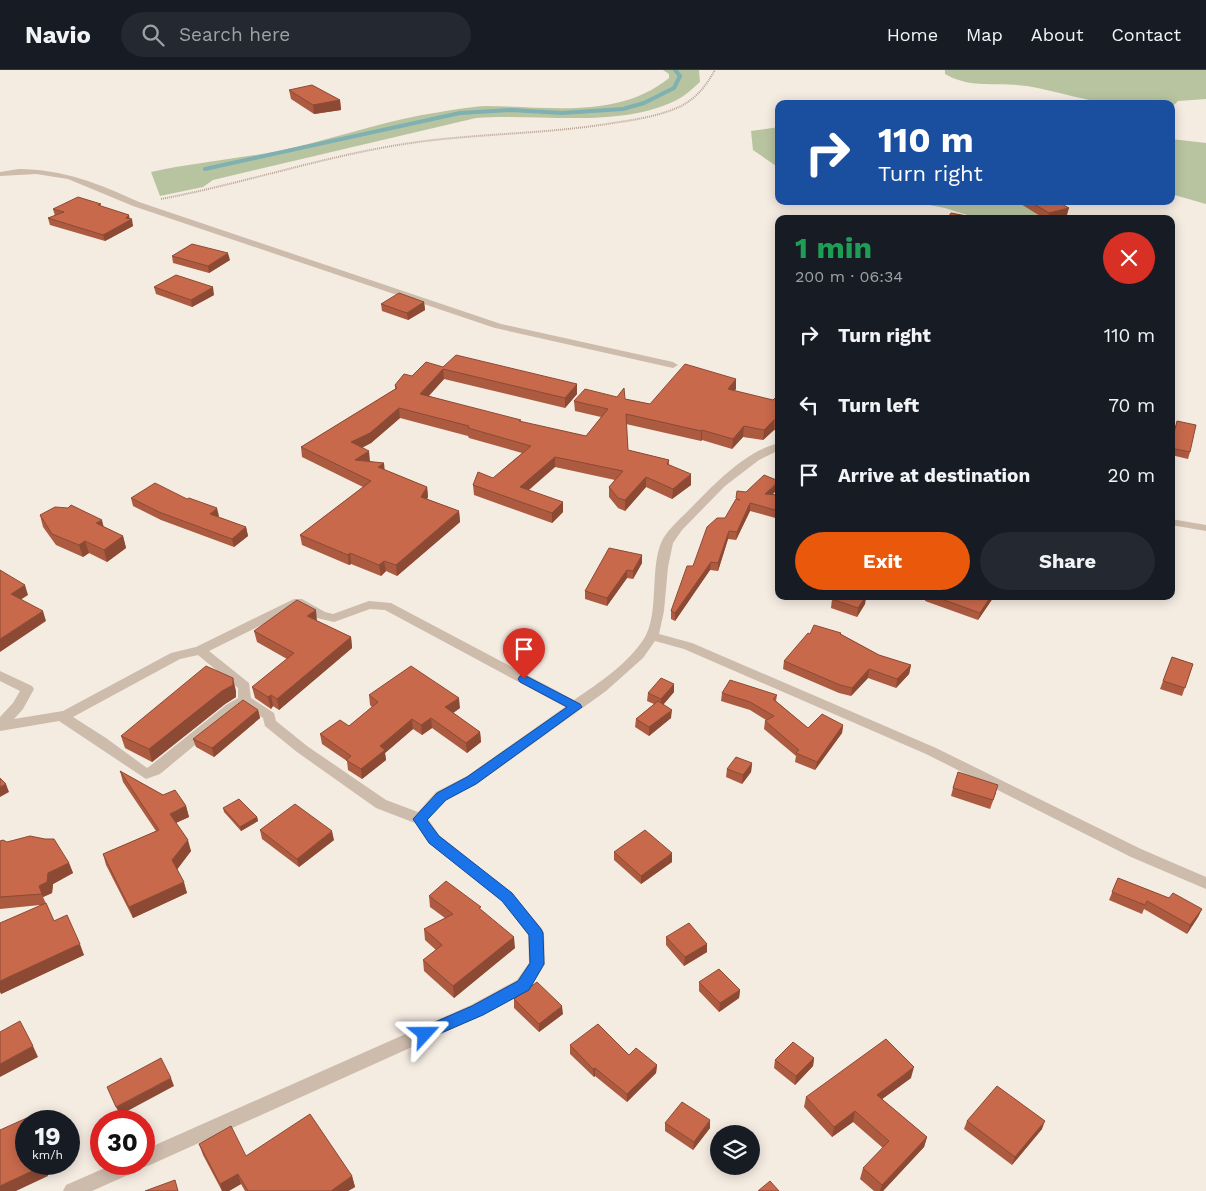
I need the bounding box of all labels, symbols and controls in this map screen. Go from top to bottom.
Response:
search box [121,12,471,57]
text: Navio [25,21,91,49]
icon: search [139,21,167,49]
text: Search here [179,23,290,46]
text: Home [887,24,938,45]
text: Map [966,24,1003,45]
text: About [1031,24,1083,45]
text: Contact [1111,24,1181,45]
text: 110 m [878,119,974,161]
icon: right [795,120,860,185]
text: Turn right [878,161,983,186]
text: 1 min [795,230,872,265]
button: close [1103,232,1155,284]
text: 200 m · 06:34 [795,267,903,286]
icon: right [795,321,823,349]
text: Turn right [838,324,931,347]
text: 110 m [1104,324,1155,347]
icon: left [795,391,823,419]
text: Turn left [838,394,919,417]
text: 70 m [1108,394,1155,417]
icon: arrive [795,461,823,489]
text: Arrive at destination [838,464,1030,487]
text: 20 m [1108,464,1155,487]
button: Exit [795,532,970,590]
button: Share [980,532,1155,590]
pin [503,628,545,679]
icon: arrive [510,635,538,663]
position arrow [398,1007,450,1059]
speed limit sign: 30 [90,1110,155,1175]
text: 19 [34,1122,61,1151]
map controls [710,1125,760,1175]
button: layers [710,1125,760,1175]
text: km/h [32,1148,63,1162]

